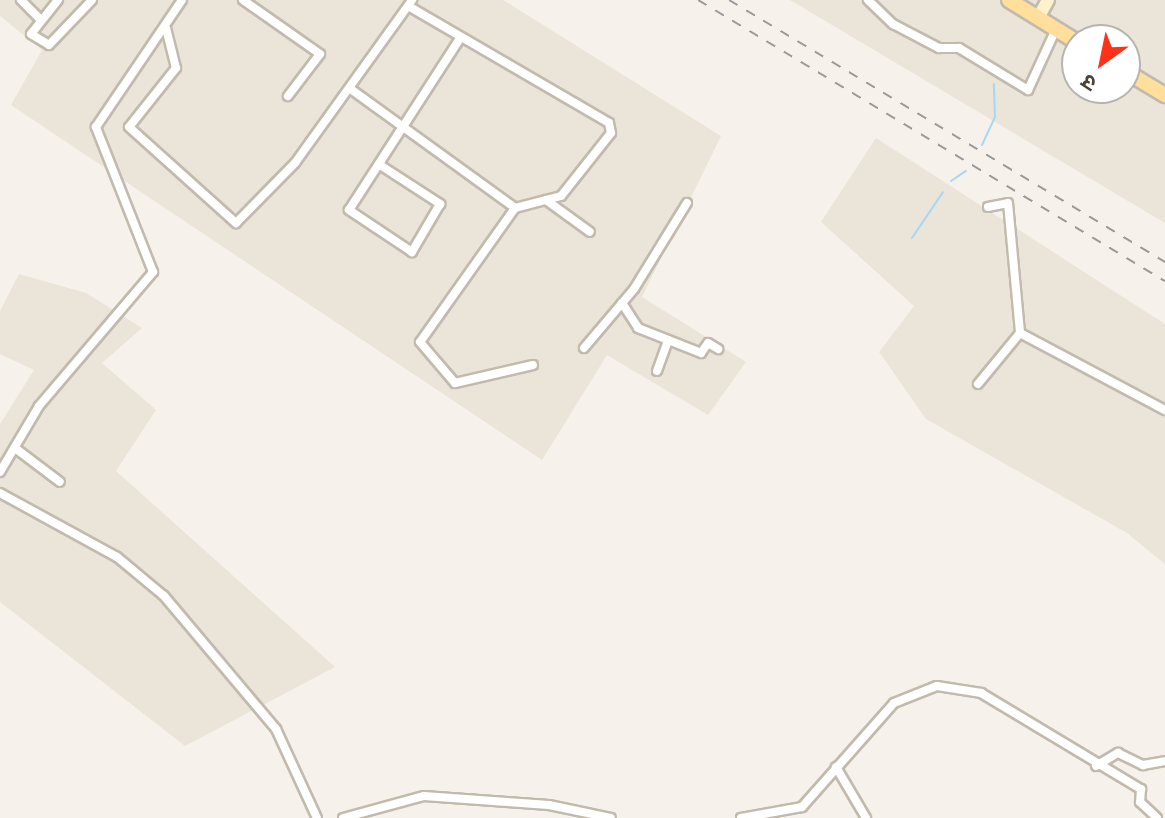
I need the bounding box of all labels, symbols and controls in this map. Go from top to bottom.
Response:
north arrow [1061,24,1141,104]
text: उ [1077,69,1101,97]

